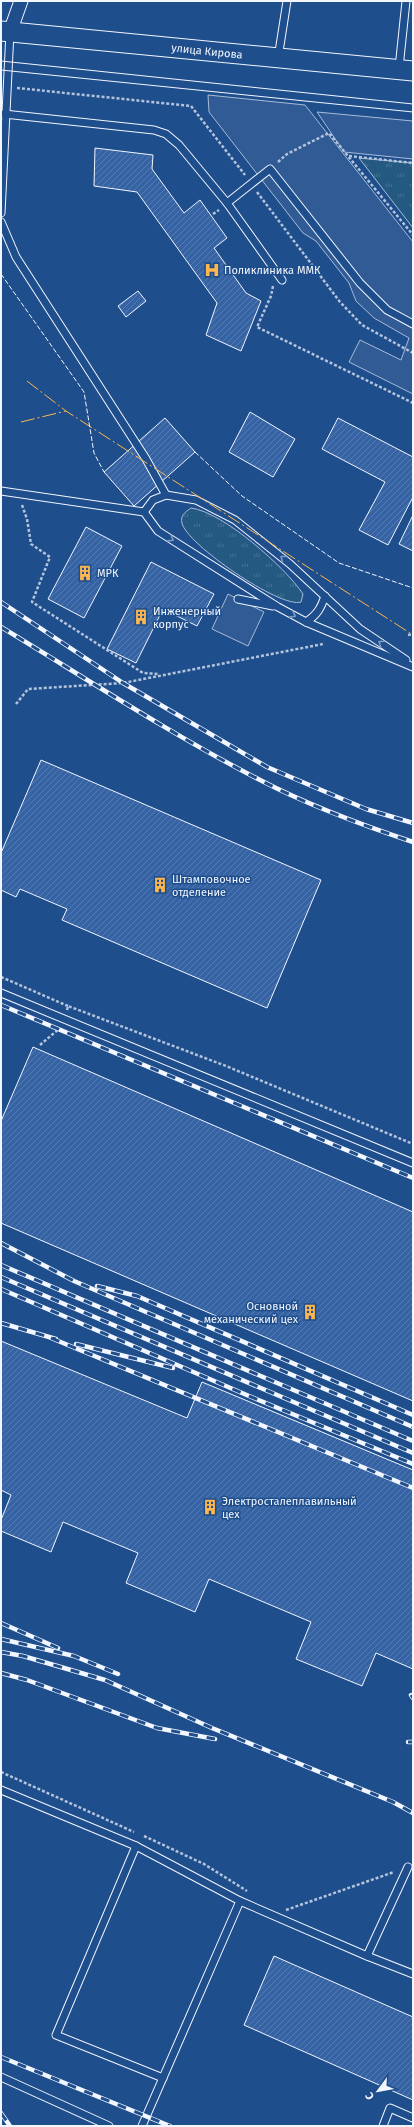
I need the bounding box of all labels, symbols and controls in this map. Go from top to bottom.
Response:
street label: улица Кирова [171,41,243,62]
hospital icon: Поликлиника ММК [203,261,221,279]
place label: Поликлиника ММК [224,264,321,277]
one-way arrow [167,534,174,542]
one-way arrow [280,556,287,563]
building icon: МРК [76,564,94,582]
place label: МРК [97,567,119,580]
place label: Инженерный корпус [153,605,221,631]
building icon: Инженерный корпус [132,608,150,626]
one-way arrow [289,610,296,618]
one-way arrow [378,641,385,648]
place label: Штамповочное отделение [172,873,251,899]
building icon: Штамповочное отделение [151,876,169,894]
place label: Основной механический цех [204,1300,299,1326]
building icon: Основной механический цех [301,1303,319,1321]
place label: Электросталеплавильный цех [222,1495,357,1521]
building icon: Электросталеплавильный цех [201,1498,219,1516]
north arrow [358,2071,398,2111]
text: С [362,2089,377,2102]

